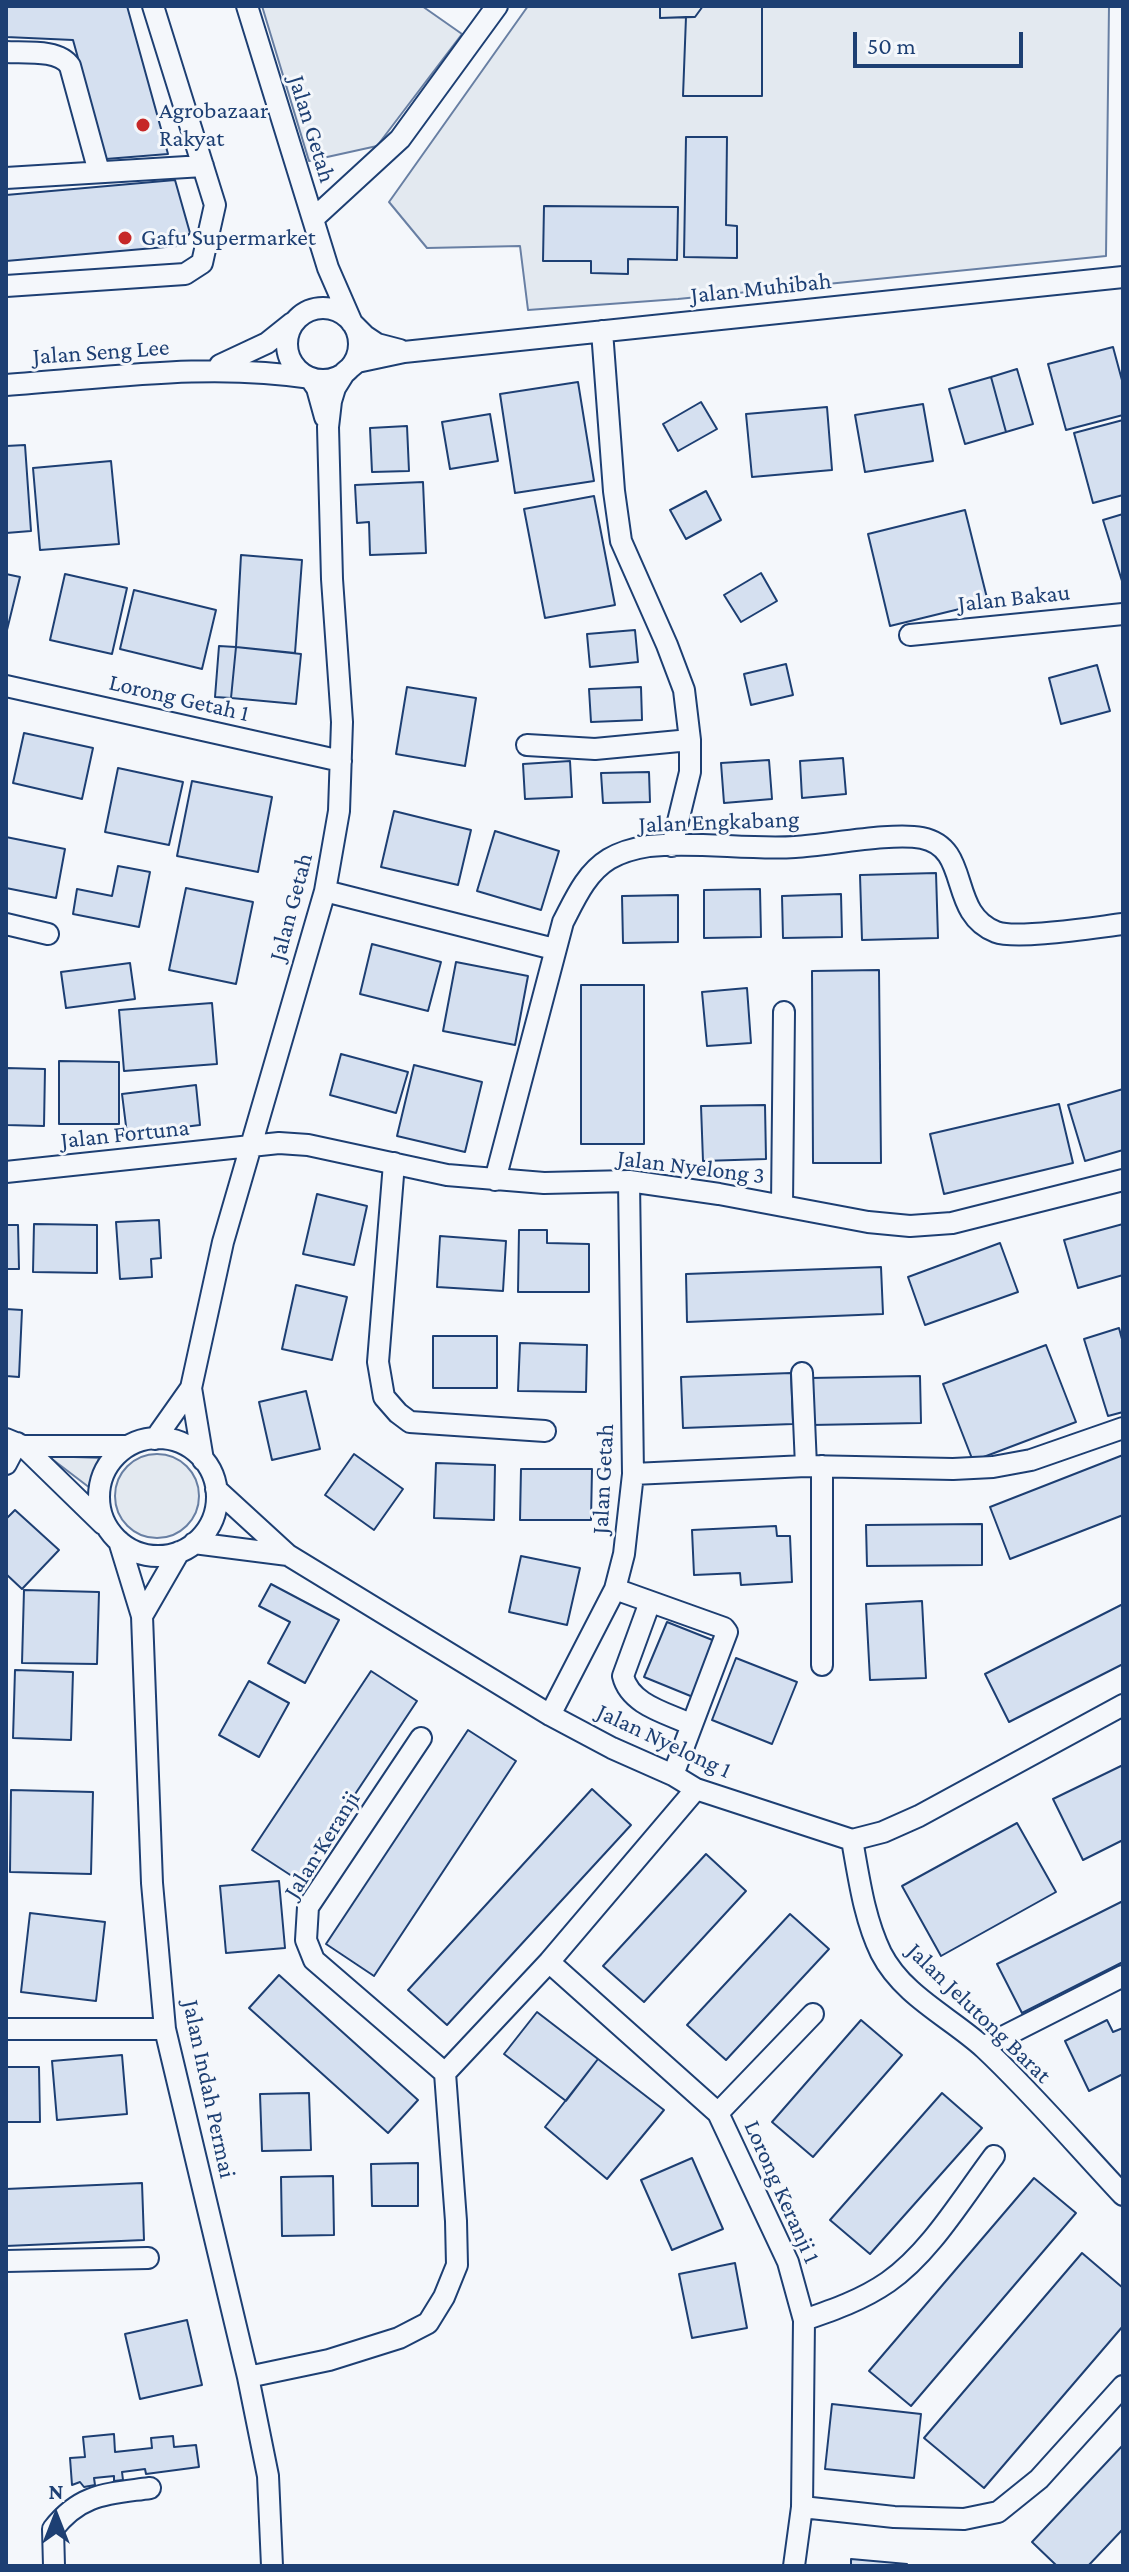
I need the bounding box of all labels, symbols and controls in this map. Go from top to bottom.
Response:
scale bar [857,16,1027,66]
text: 50 m [867,32,916,59]
street label: Jalan Getah [282,72,342,186]
place label: Agrobazaar Rakyat [159,97,268,153]
marker: Agrobazaar Rakyat [134,116,152,134]
place label: Gafu Supermarket [141,224,316,252]
marker: Gafu Supermarket [116,229,134,247]
street label: Jalan Muhibah [689,266,833,310]
street label: Jalan Seng Lee [32,333,170,371]
street label: Jalan Bakau [957,578,1071,618]
street label: Lorong Getah 1 [106,668,252,728]
street label: Jalan Engkabang [638,805,800,839]
street label: Jalan Getah [263,850,319,964]
street label: Jalan Fortuna [59,1113,191,1155]
street label: Jalan Nyelong 3 [616,1144,766,1190]
street label: Jalan Getah [586,1423,620,1535]
street label: Jalan Nyelong 1 [592,1697,736,1785]
street label: Jalan Keranji [278,1786,366,1904]
street label: Jalan Jelutong Barat [901,1937,1057,2089]
street label: Jalan Indah Permai [176,1997,242,2181]
street label: Lorong Keranji 1 [738,2116,826,2268]
north arrow [16,2476,96,2556]
text: N [49,2479,64,2504]

